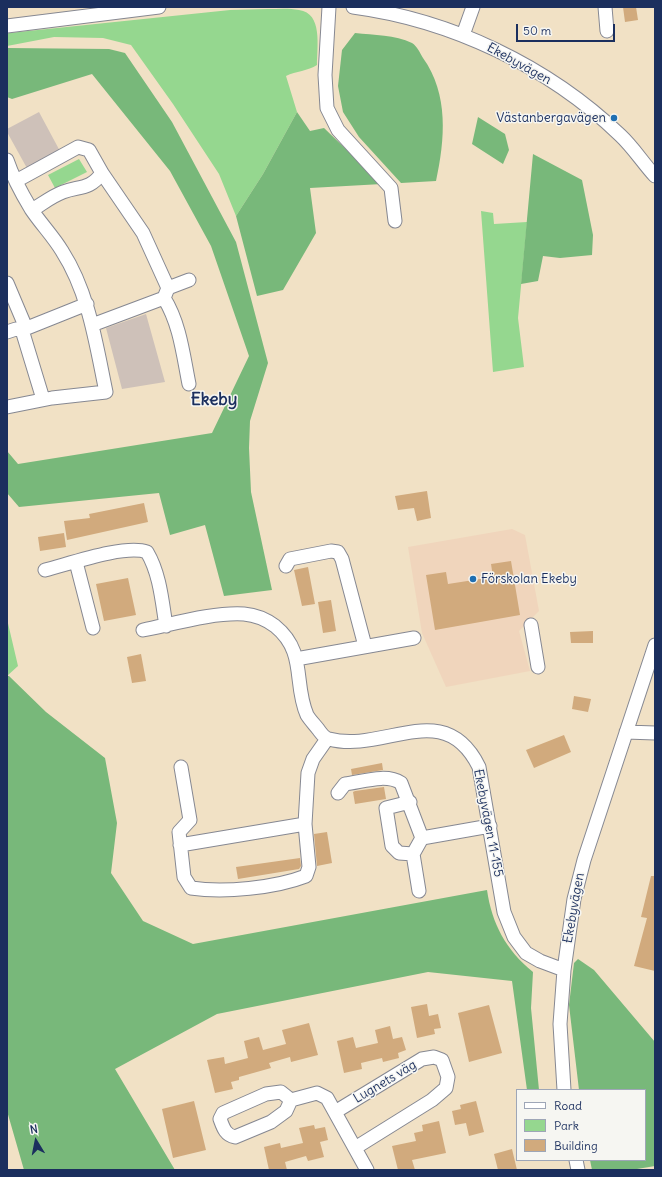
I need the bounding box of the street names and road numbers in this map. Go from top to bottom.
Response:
street label: Ekebyvägen [484,40,554,88]
street label: Ekebyvägen 11-155 [470,768,506,878]
street label: Ekebyvägen [560,872,588,944]
street label: Lugnets väg [351,1057,419,1107]

